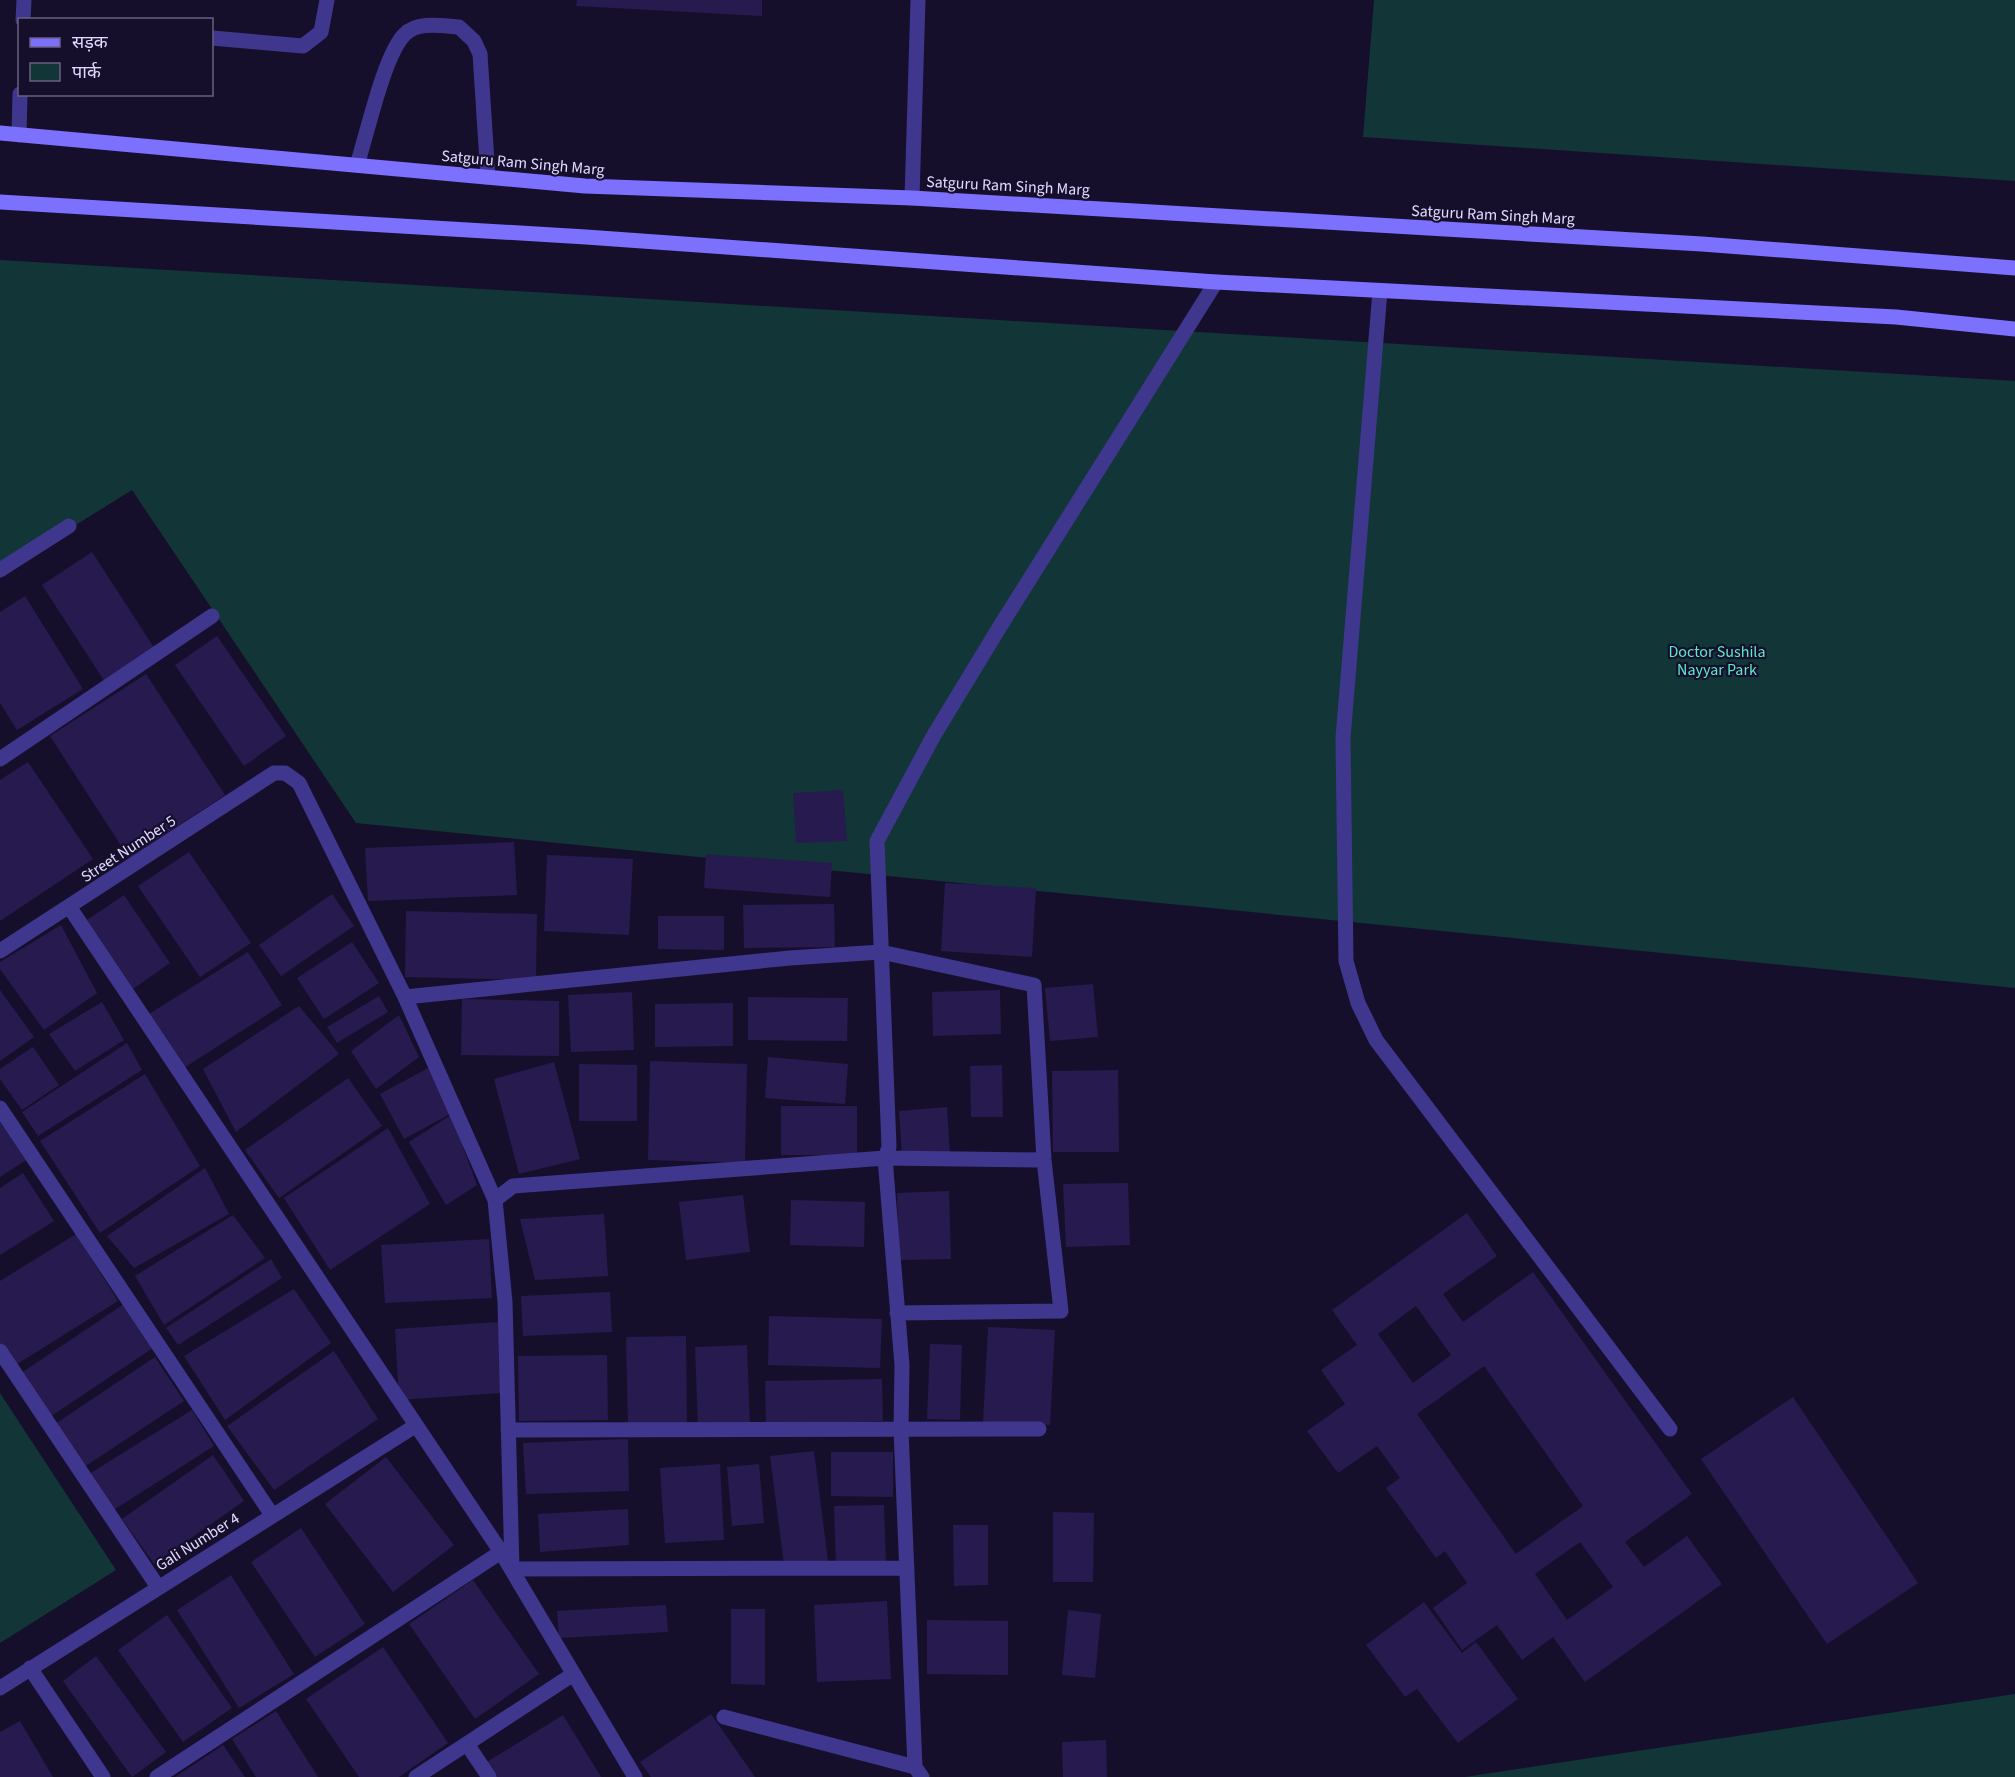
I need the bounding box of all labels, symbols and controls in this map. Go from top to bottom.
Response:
legend [18,18,213,96]
text: सड़क [72,30,109,55]
text: पार्क [72,60,102,85]
street label: Satguru Ram Singh Marg [440,145,605,181]
street label: Satguru Ram Singh Marg [926,171,1090,201]
street label: Satguru Ram Singh Marg [1411,200,1575,230]
park label: Doctor Sushila Nayyar Park [1669,641,1766,681]
street label: Street Number 5 [77,810,180,888]
street label: Gali Number 4 [151,1507,244,1576]

